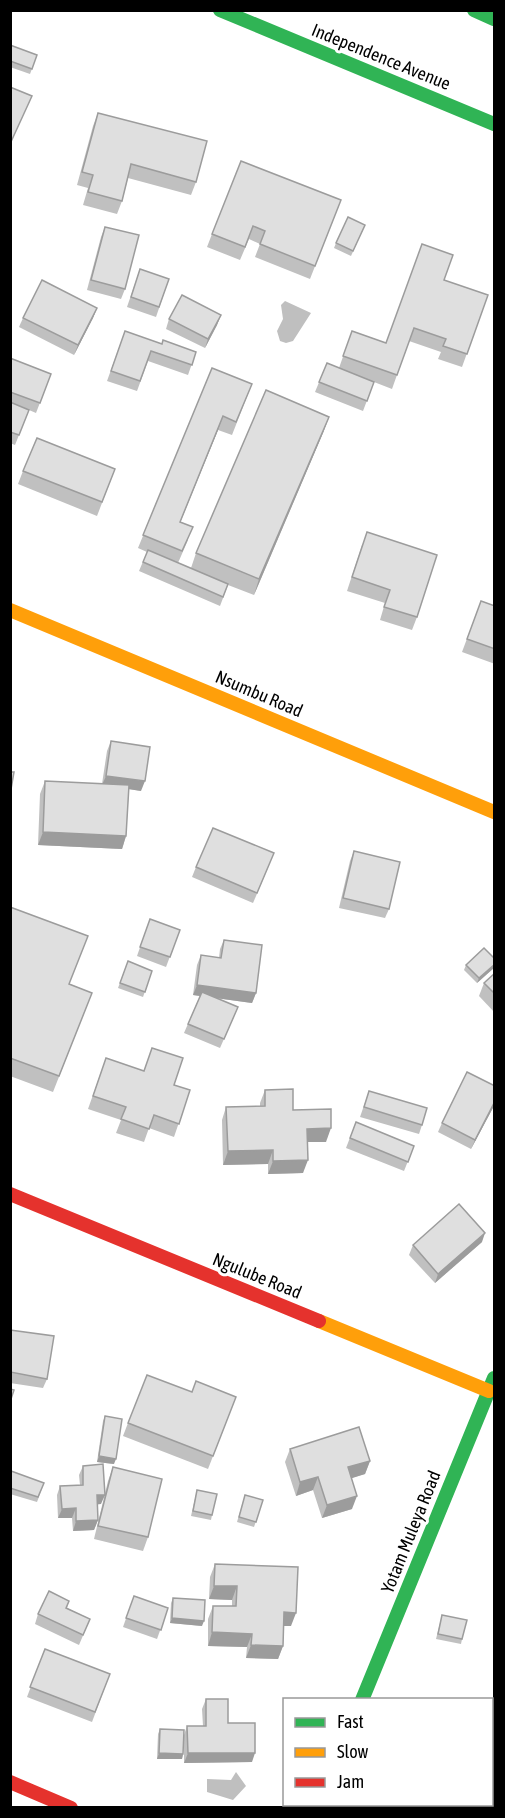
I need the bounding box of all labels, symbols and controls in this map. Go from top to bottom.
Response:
street label: Independence Avenue [309,19,454,94]
street label: Nsumbu Road [212,666,306,721]
street label: Ngulube Road [210,1248,305,1303]
street label: Yotam Muleya Road [376,1468,445,1596]
legend [283,1698,493,1806]
text: Fast [337,1711,364,1732]
text: Slow [337,1741,368,1762]
text: Jam [337,1771,364,1792]

